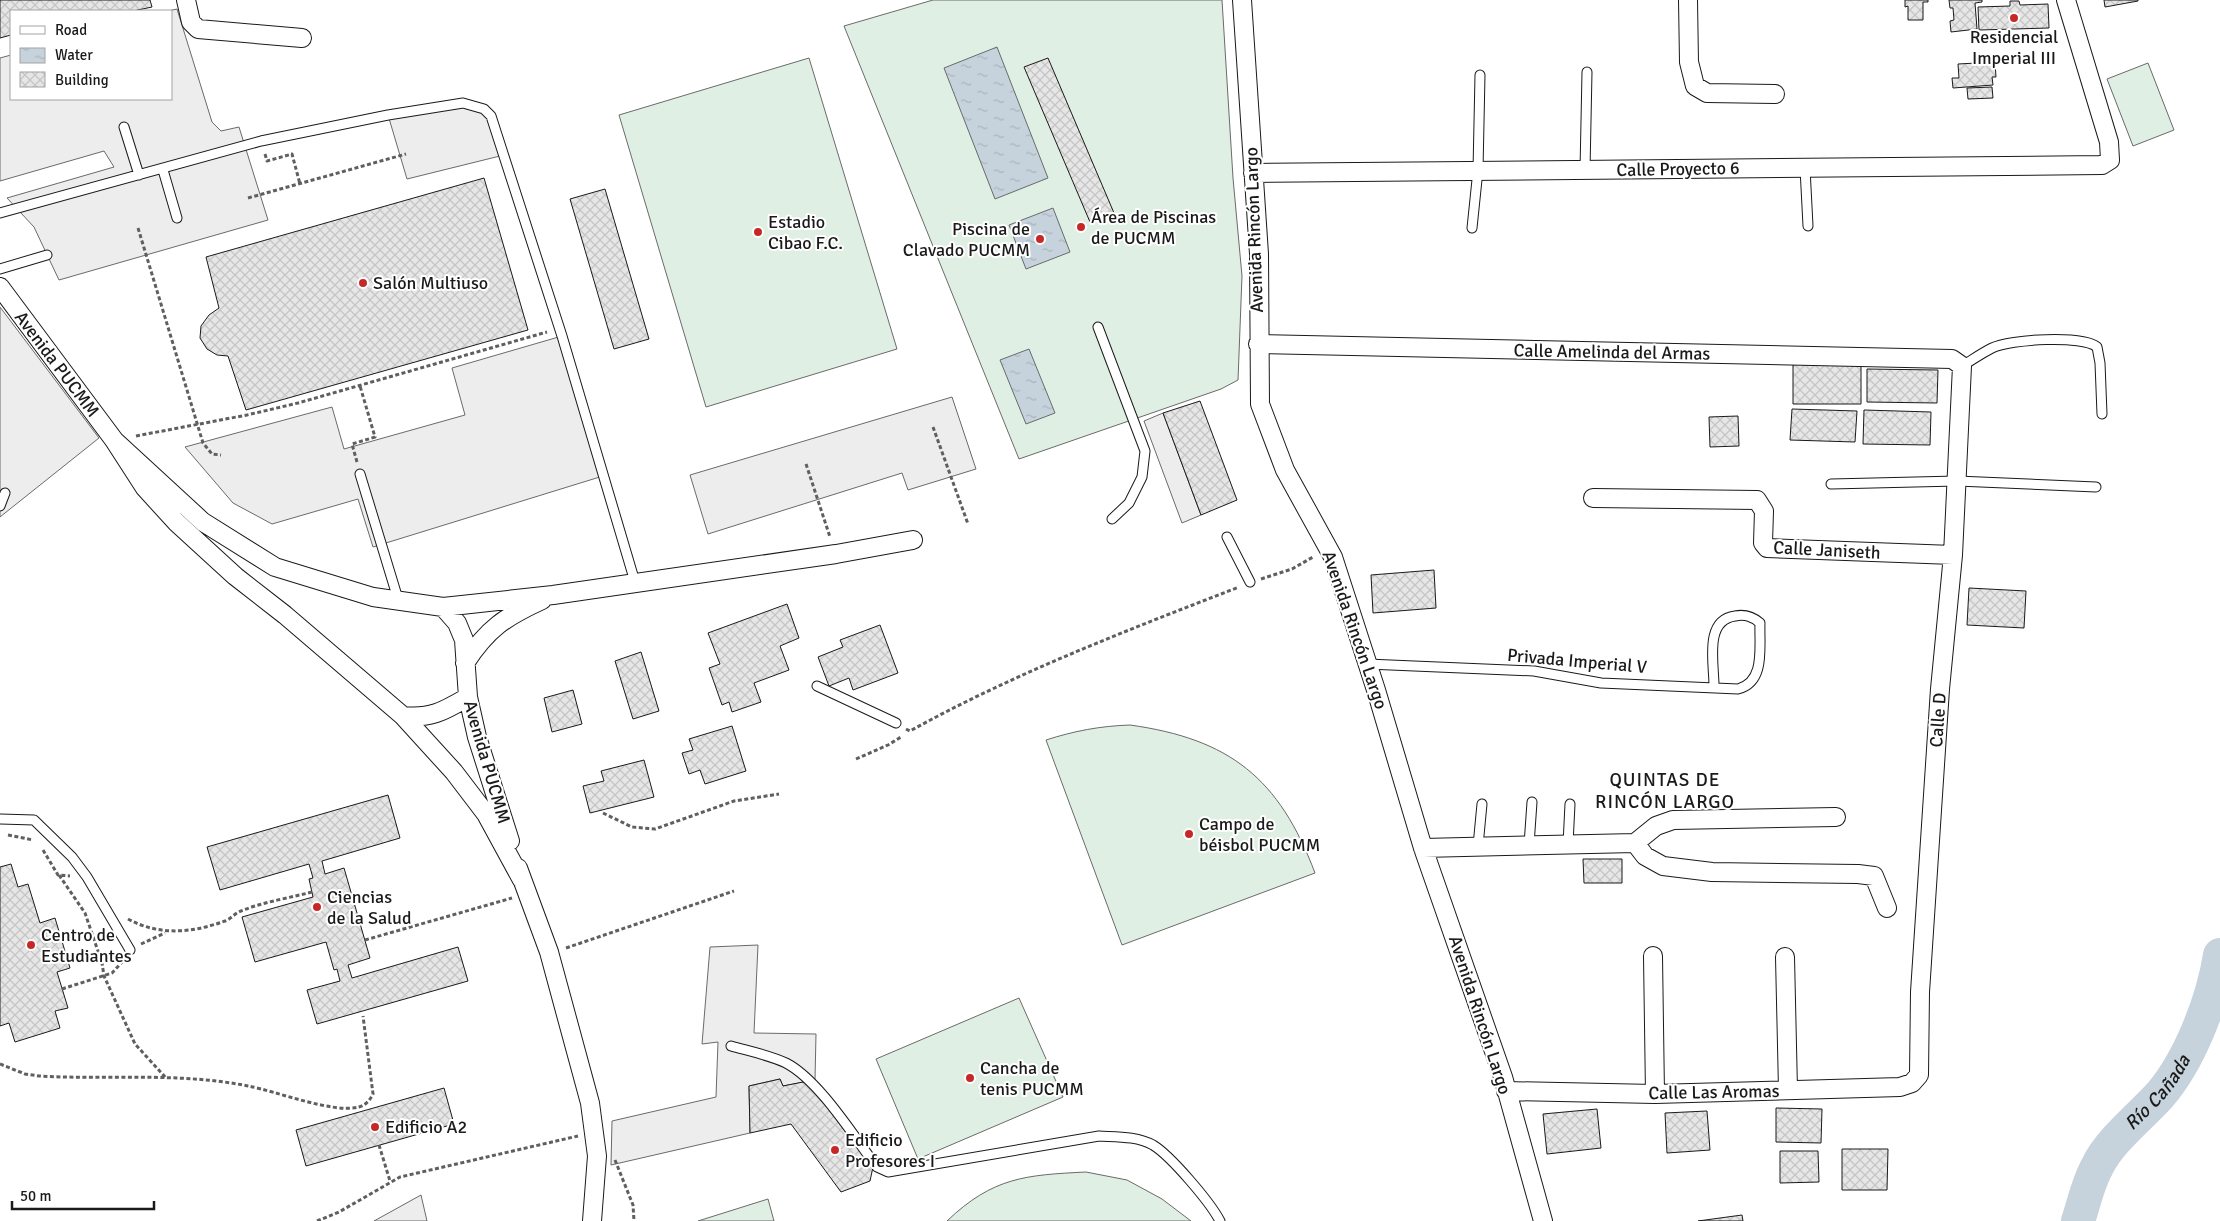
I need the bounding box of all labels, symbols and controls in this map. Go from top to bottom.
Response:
legend [10,10,172,100]
marker: Residencial Imperial III [2008,12,2020,24]
text: Road [55,21,87,39]
place label: Residencial Imperial III [1970,26,2058,69]
text: Water [55,46,93,64]
text: Building [55,71,109,89]
street label: Avenida Rincón Largo [1240,147,1268,313]
street label: Calle Proyecto 6 [1616,157,1740,181]
place label: Área de Piscinas de PUCMM [1091,206,1216,249]
place label: Estadio Cibao F.C. [768,211,843,254]
place label: Piscina de Clavado PUCMM [903,218,1030,261]
marker: Área de Piscinas de PUCMM [1075,221,1087,233]
marker: Estadio Cibao F.C. [752,226,764,238]
marker: Piscina de Clavado PUCMM [1034,233,1046,245]
place label: Salón Multiuso [373,272,488,294]
marker: Salón Multiuso [357,277,369,289]
street label: Avenida PUCMM [10,307,104,421]
street label: Calle Amelinda del Armas [1513,339,1711,365]
street label: Calle Janiseth [1773,536,1881,564]
street label: Avenida Rincón Largo [1318,548,1392,712]
street label: Privada Imperial V [1506,644,1648,678]
street label: Calle D [1925,692,1951,748]
street label: Avenida PUCMM [459,698,515,826]
district label: QUINTAS DE RINCÓN LARGO [1595,768,1735,814]
place label: Campo de béisbol PUCMM [1199,813,1320,856]
marker: Campo de béisbol PUCMM [1183,828,1195,840]
place label: Ciencias de la Salud [327,886,412,929]
marker: Ciencias de la Salud [311,901,323,913]
place label: Centro de Estudiantes [41,924,132,967]
street label: Avenida Rincón Largo [1444,933,1516,1097]
marker: Centro de Estudiantes [25,939,37,951]
water label: Río Cañada [2120,1050,2197,1135]
place label: Cancha de tenis PUCMM [980,1057,1084,1100]
marker: Cancha de tenis PUCMM [964,1072,976,1084]
street label: Calle Las Aromas [1648,1080,1780,1104]
place label: Edificio A2 [385,1116,467,1138]
marker: Edificio A2 [369,1121,381,1133]
place label: Edificio Profesores I [845,1129,935,1172]
marker: Edificio Profesores I [829,1144,841,1156]
scale bar [12,1178,155,1210]
text: 50 m [20,1187,51,1205]

